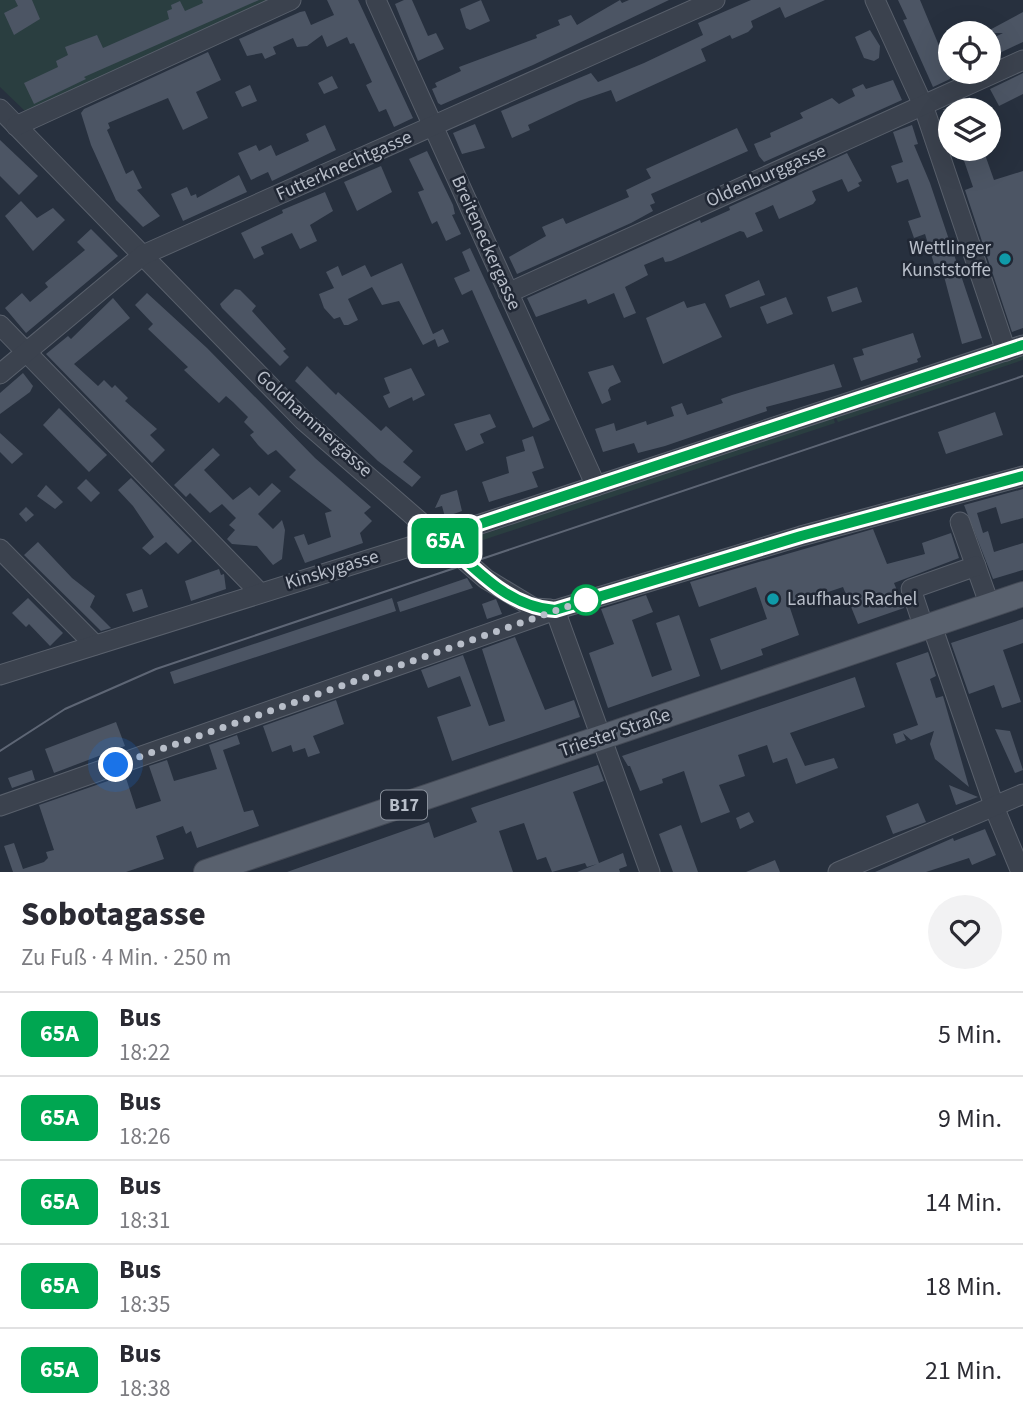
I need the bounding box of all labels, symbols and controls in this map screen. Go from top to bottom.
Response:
map controls [938,21,1001,161]
button: locate [938,21,1001,84]
button: layers [938,98,1001,161]
street label: Futterknechtgasse [272,124,416,208]
street label: Oldenburggasse [702,137,830,215]
street label: Breiteneckergasse [444,171,528,315]
place label: Wettlinger Kunststoffe [902,235,991,284]
marker: Wettlinger Kunststoffe [997,251,1013,267]
street label: Goldhammergasse [250,364,378,484]
line badge: 65A [405,518,485,564]
text: 65A [425,523,465,558]
street label: Kinskygasse [282,543,382,597]
unlabelled marker [571,585,601,615]
place label: Laufhaus Rachel [787,586,917,613]
marker: Laufhaus Rachel [765,591,781,607]
street label: Triester Straße [556,701,674,765]
your location [98,747,133,782]
road number: B17 [381,790,427,820]
text: Sobotagasse [21,891,206,938]
button: heart [928,895,1002,969]
text: Zu Fuß · 4 Min. · 250 m [21,941,231,974]
text: Bus [119,999,161,1036]
text: 65A [40,1016,79,1051]
text: 5 Min. [938,1016,1002,1053]
text: 18:22 [119,1036,170,1069]
text: Bus [119,1083,161,1120]
text: 65A [40,1100,79,1135]
text: 9 Min. [938,1100,1002,1137]
text: 18:26 [119,1120,170,1153]
text: Bus [119,1167,161,1204]
text: 65A [40,1184,79,1219]
text: 14 Min. [925,1184,1002,1221]
text: 18:31 [119,1204,170,1237]
text: Bus [119,1251,161,1288]
text: 65A [40,1268,79,1303]
text: 18 Min. [925,1268,1002,1305]
text: 18:35 [119,1288,170,1321]
text: Bus [119,1335,161,1372]
text: 65A [40,1352,79,1387]
text: 21 Min. [925,1352,1002,1389]
text: 18:38 [119,1372,170,1405]

